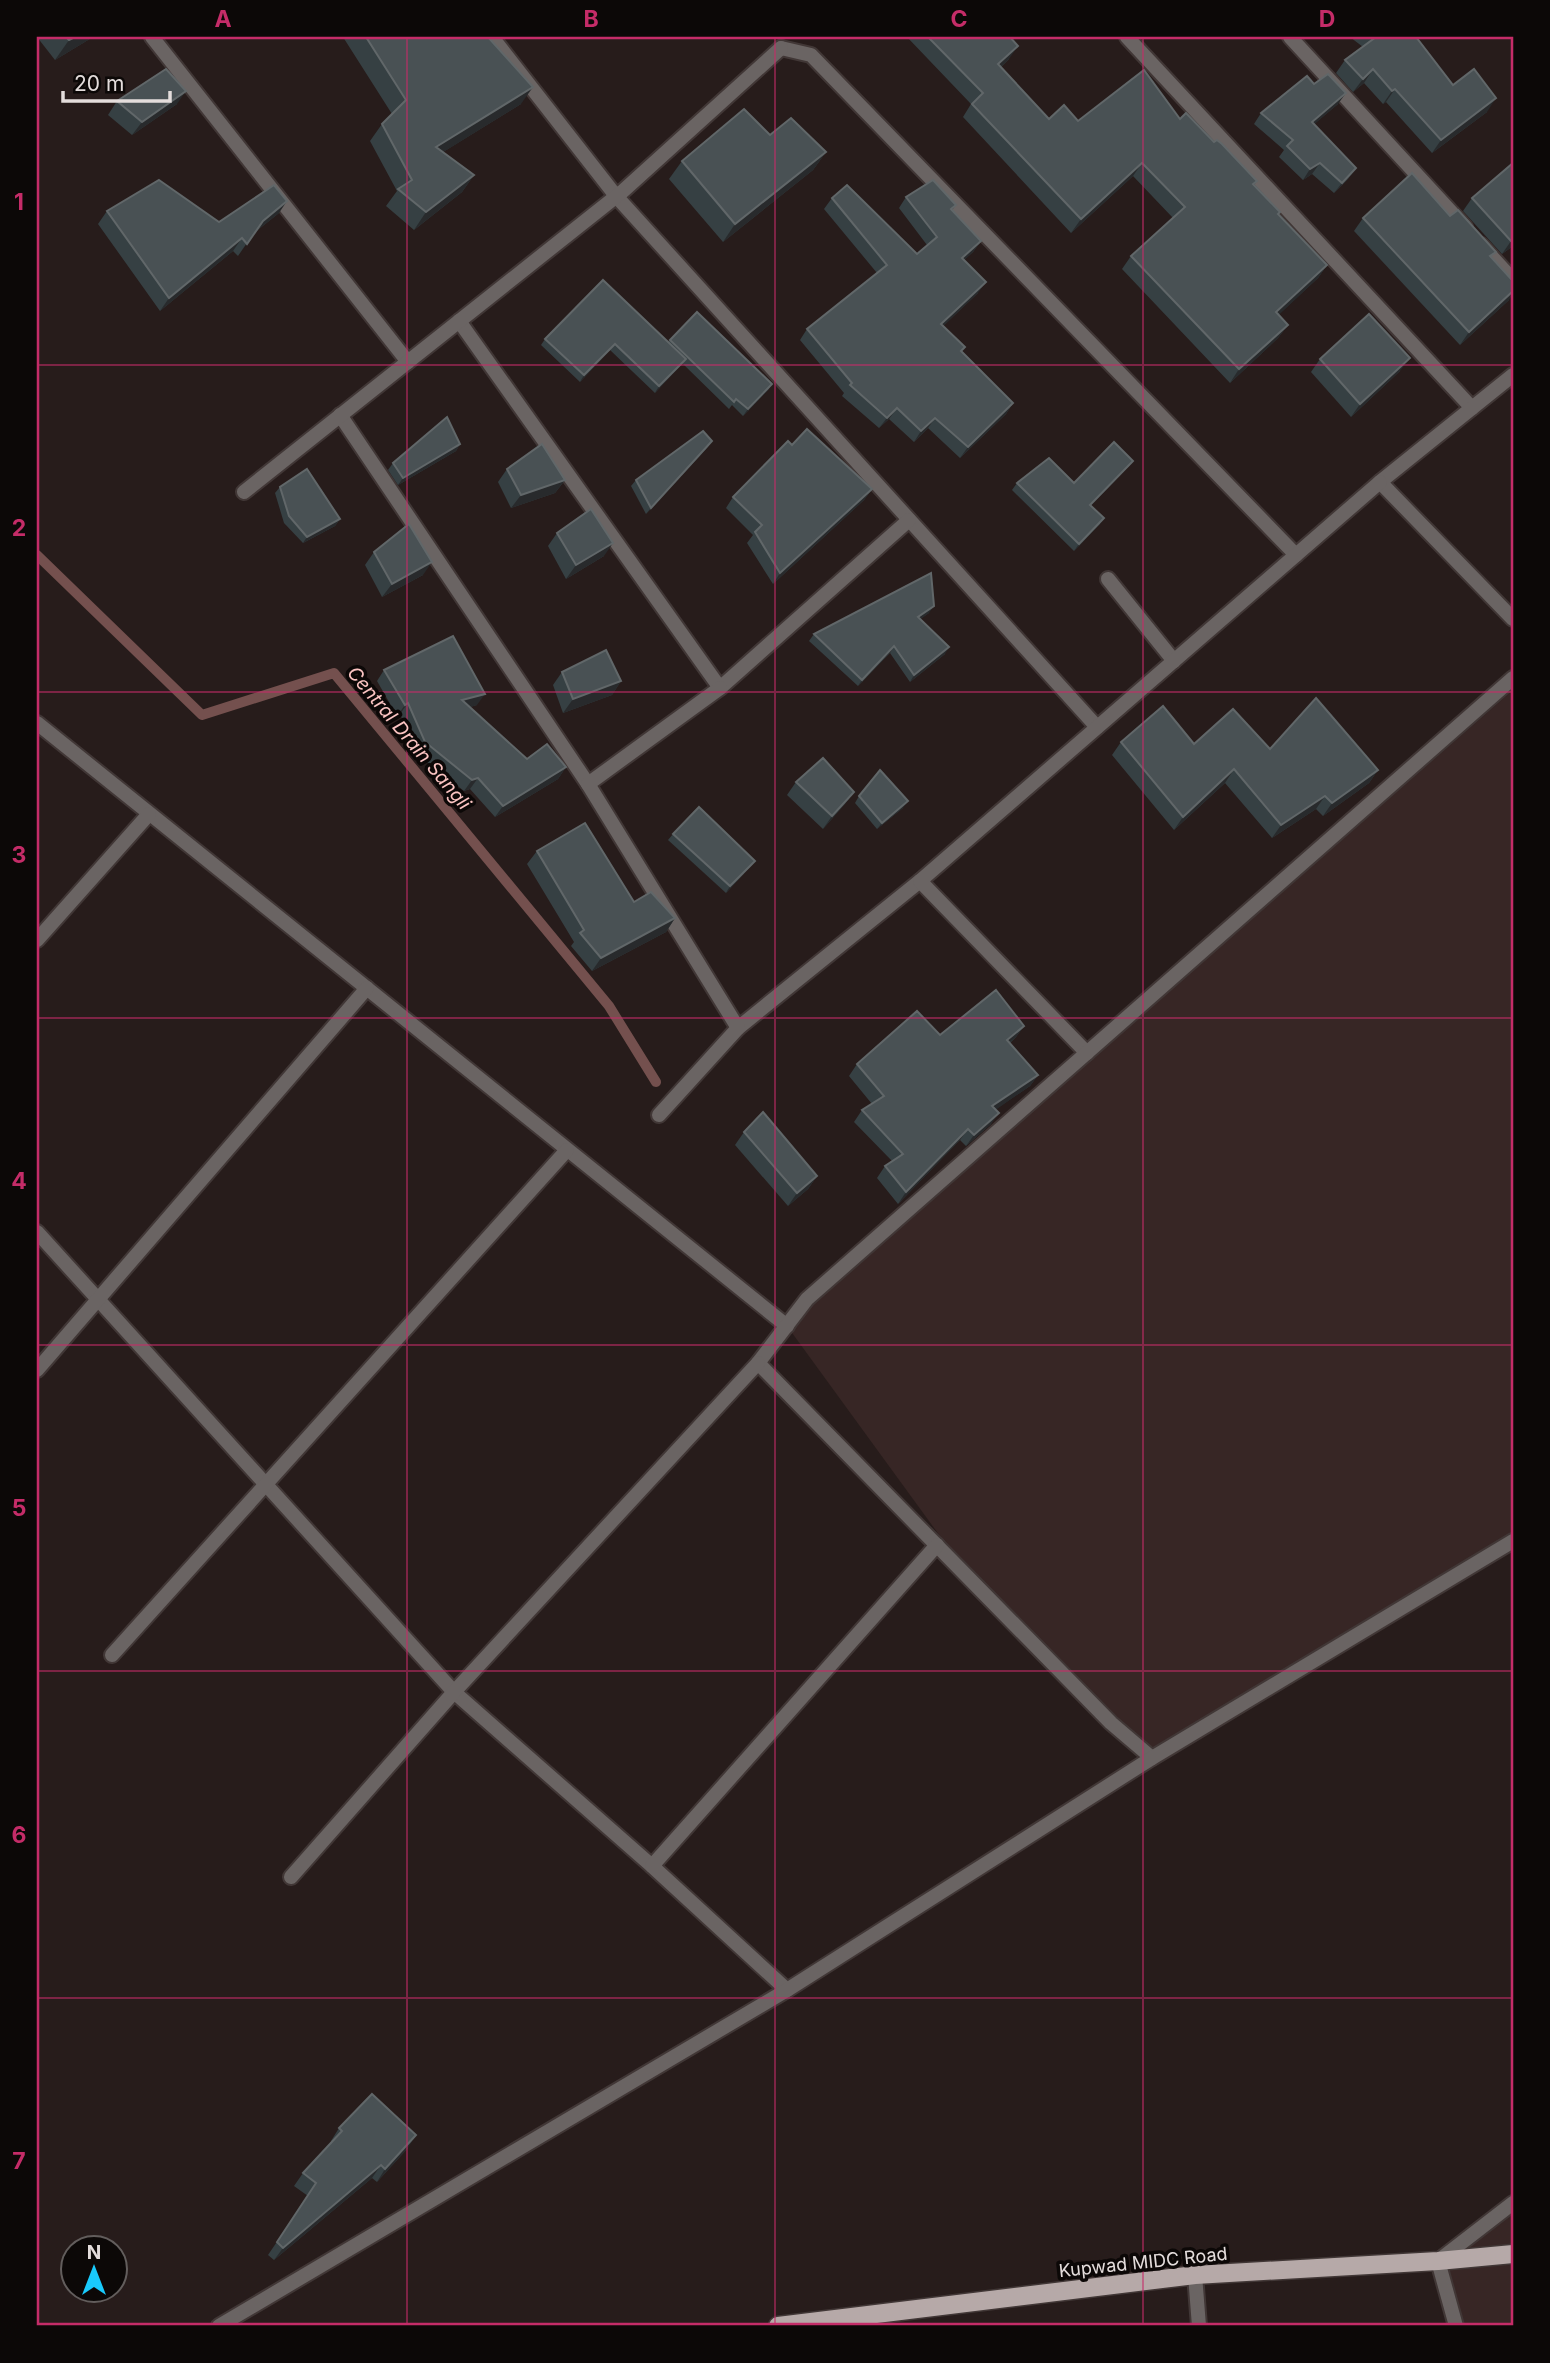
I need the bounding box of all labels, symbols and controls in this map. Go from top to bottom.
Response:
text: A [214,5,232,33]
text: B [583,5,599,33]
text: C [950,5,968,33]
text: D [1319,5,1335,33]
scale bar [63,60,170,104]
text: 20 m [74,71,124,96]
text: 1 [14,188,24,216]
text: 2 [12,514,26,542]
water label: Central Drain Sangli [342,662,476,815]
text: 3 [12,841,26,869]
text: 4 [11,1167,27,1195]
text: 5 [12,1494,26,1522]
text: 6 [12,1821,26,1849]
text: 7 [12,2147,26,2175]
north arrow [60,2234,130,2304]
text: N [87,2241,101,2264]
street label: Kupwad MIDC Road [1058,2243,1228,2281]

